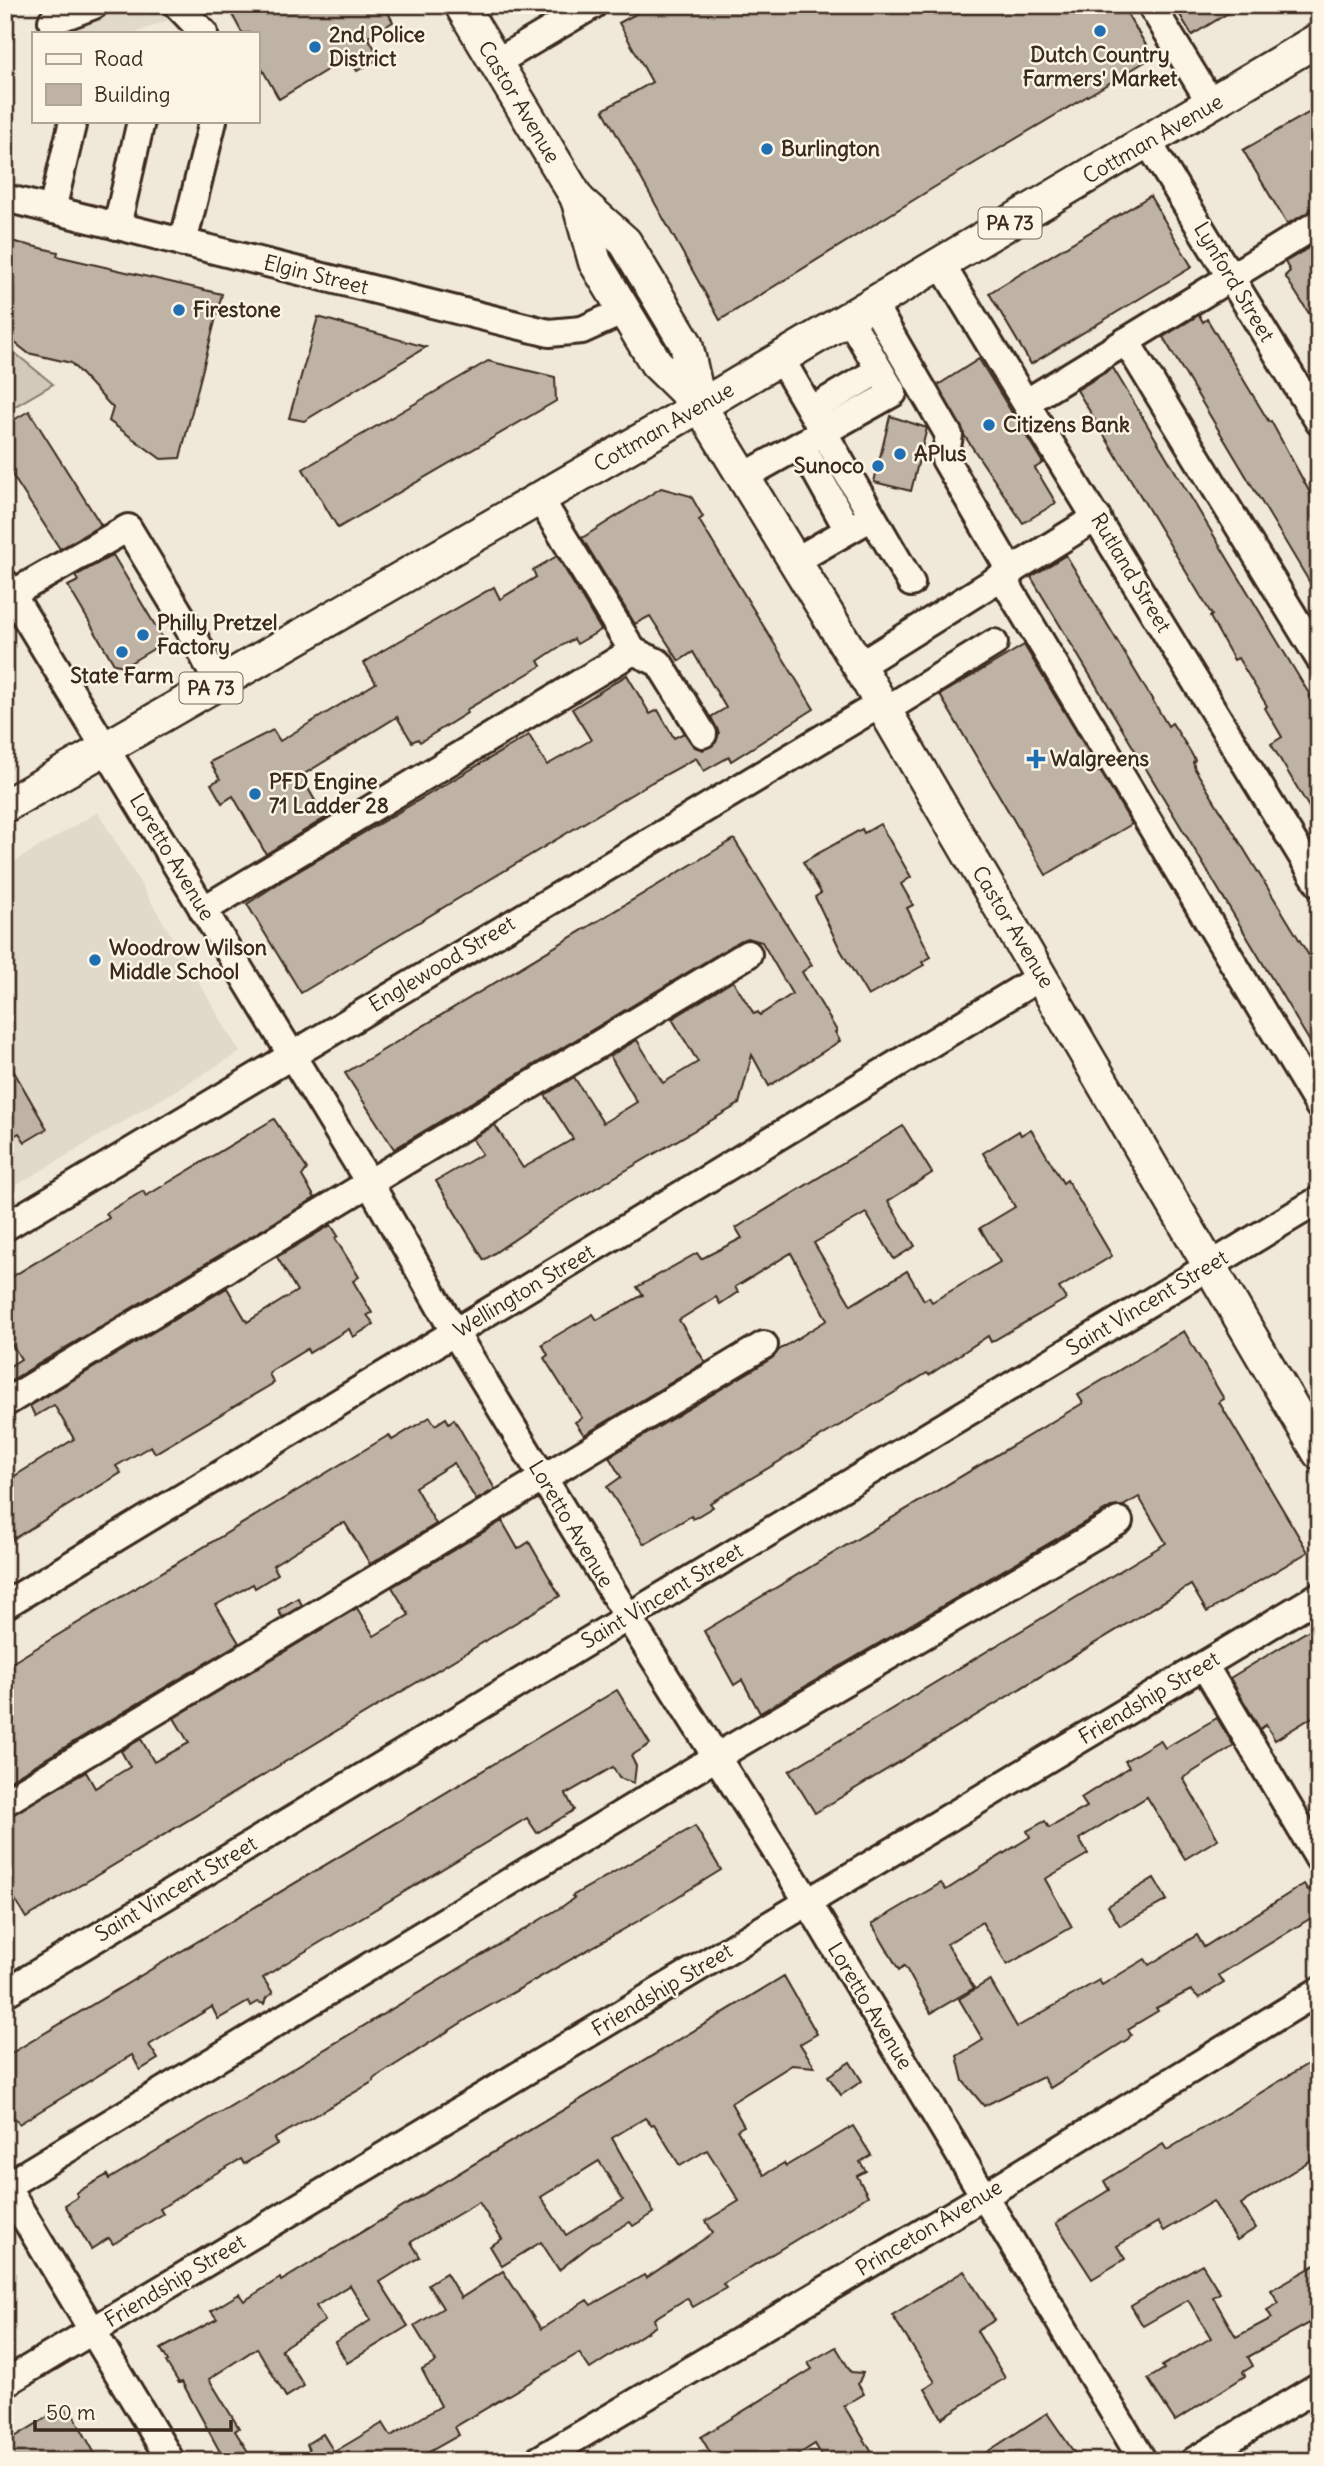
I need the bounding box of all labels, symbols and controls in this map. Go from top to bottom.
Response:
place label: 2nd Police District [329,21,425,72]
marker: Dutch Country Farmers' Market [1092,23,1108,39]
legend [32,32,259,122]
street label: Castor Avenue [472,36,567,168]
marker: 2nd Police District [307,39,323,55]
place label: Dutch Country Farmers' Market [1023,41,1178,92]
text: Road [94,45,143,72]
text: Building [94,81,170,108]
street label: Cottman Avenue [1078,88,1228,190]
place label: Burlington [781,135,880,162]
marker: Burlington [759,141,775,157]
road number: PA 73 [978,208,1042,238]
street label: Lynford Street [1188,217,1281,347]
street label: Elgin Street [261,249,371,301]
place label: Firestone [193,296,281,323]
marker: Firestone [171,302,187,318]
street label: Cottman Avenue [589,376,739,478]
place label: Citizens Bank [1003,411,1130,438]
marker: Citizens Bank [981,417,997,433]
place label: APlus [914,440,967,467]
marker: APlus [892,446,908,462]
place label: Sunoco [794,452,864,479]
marker: Sunoco [870,458,886,474]
street label: Rutland Street [1085,508,1178,637]
place label: Philly Pretzel Factory [157,609,277,660]
marker: Philly Pretzel Factory [135,627,151,643]
marker: State Farm [114,644,130,660]
place label: State Farm [70,662,174,689]
road number: PA 73 [180,673,242,704]
place label: Walgreens [1050,745,1150,772]
marker: Walgreens [1028,751,1044,767]
place label: PFD Engine 71 Ladder 28 [269,768,389,819]
marker: PFD Engine 71 Ladder 28 [247,786,263,802]
street label: Loretto Avenue [124,788,221,925]
street label: Castor Avenue [966,861,1061,993]
street label: Englewood Street [364,909,520,1018]
place label: Woodrow Wilson Middle School [109,934,267,985]
marker: Woodrow Wilson Middle School [87,952,103,968]
street label: Wellington Street [448,1238,599,1343]
street label: Saint Vincent Street [1061,1244,1233,1362]
street label: Loretto Avenue [523,1455,620,1592]
street label: Saint Vincent Street [576,1537,748,1655]
street label: Friendship Street [1073,1645,1224,1750]
street label: Saint Vincent Street [90,1830,262,1948]
street label: Friendship Street [586,1937,737,2042]
street label: Loretto Avenue [822,1937,919,2074]
street label: Princeton Avenue [851,2173,1007,2282]
street label: Friendship Street [99,2228,250,2333]
scale bar [35,2389,231,2433]
text: 50 m [46,2399,95,2426]

